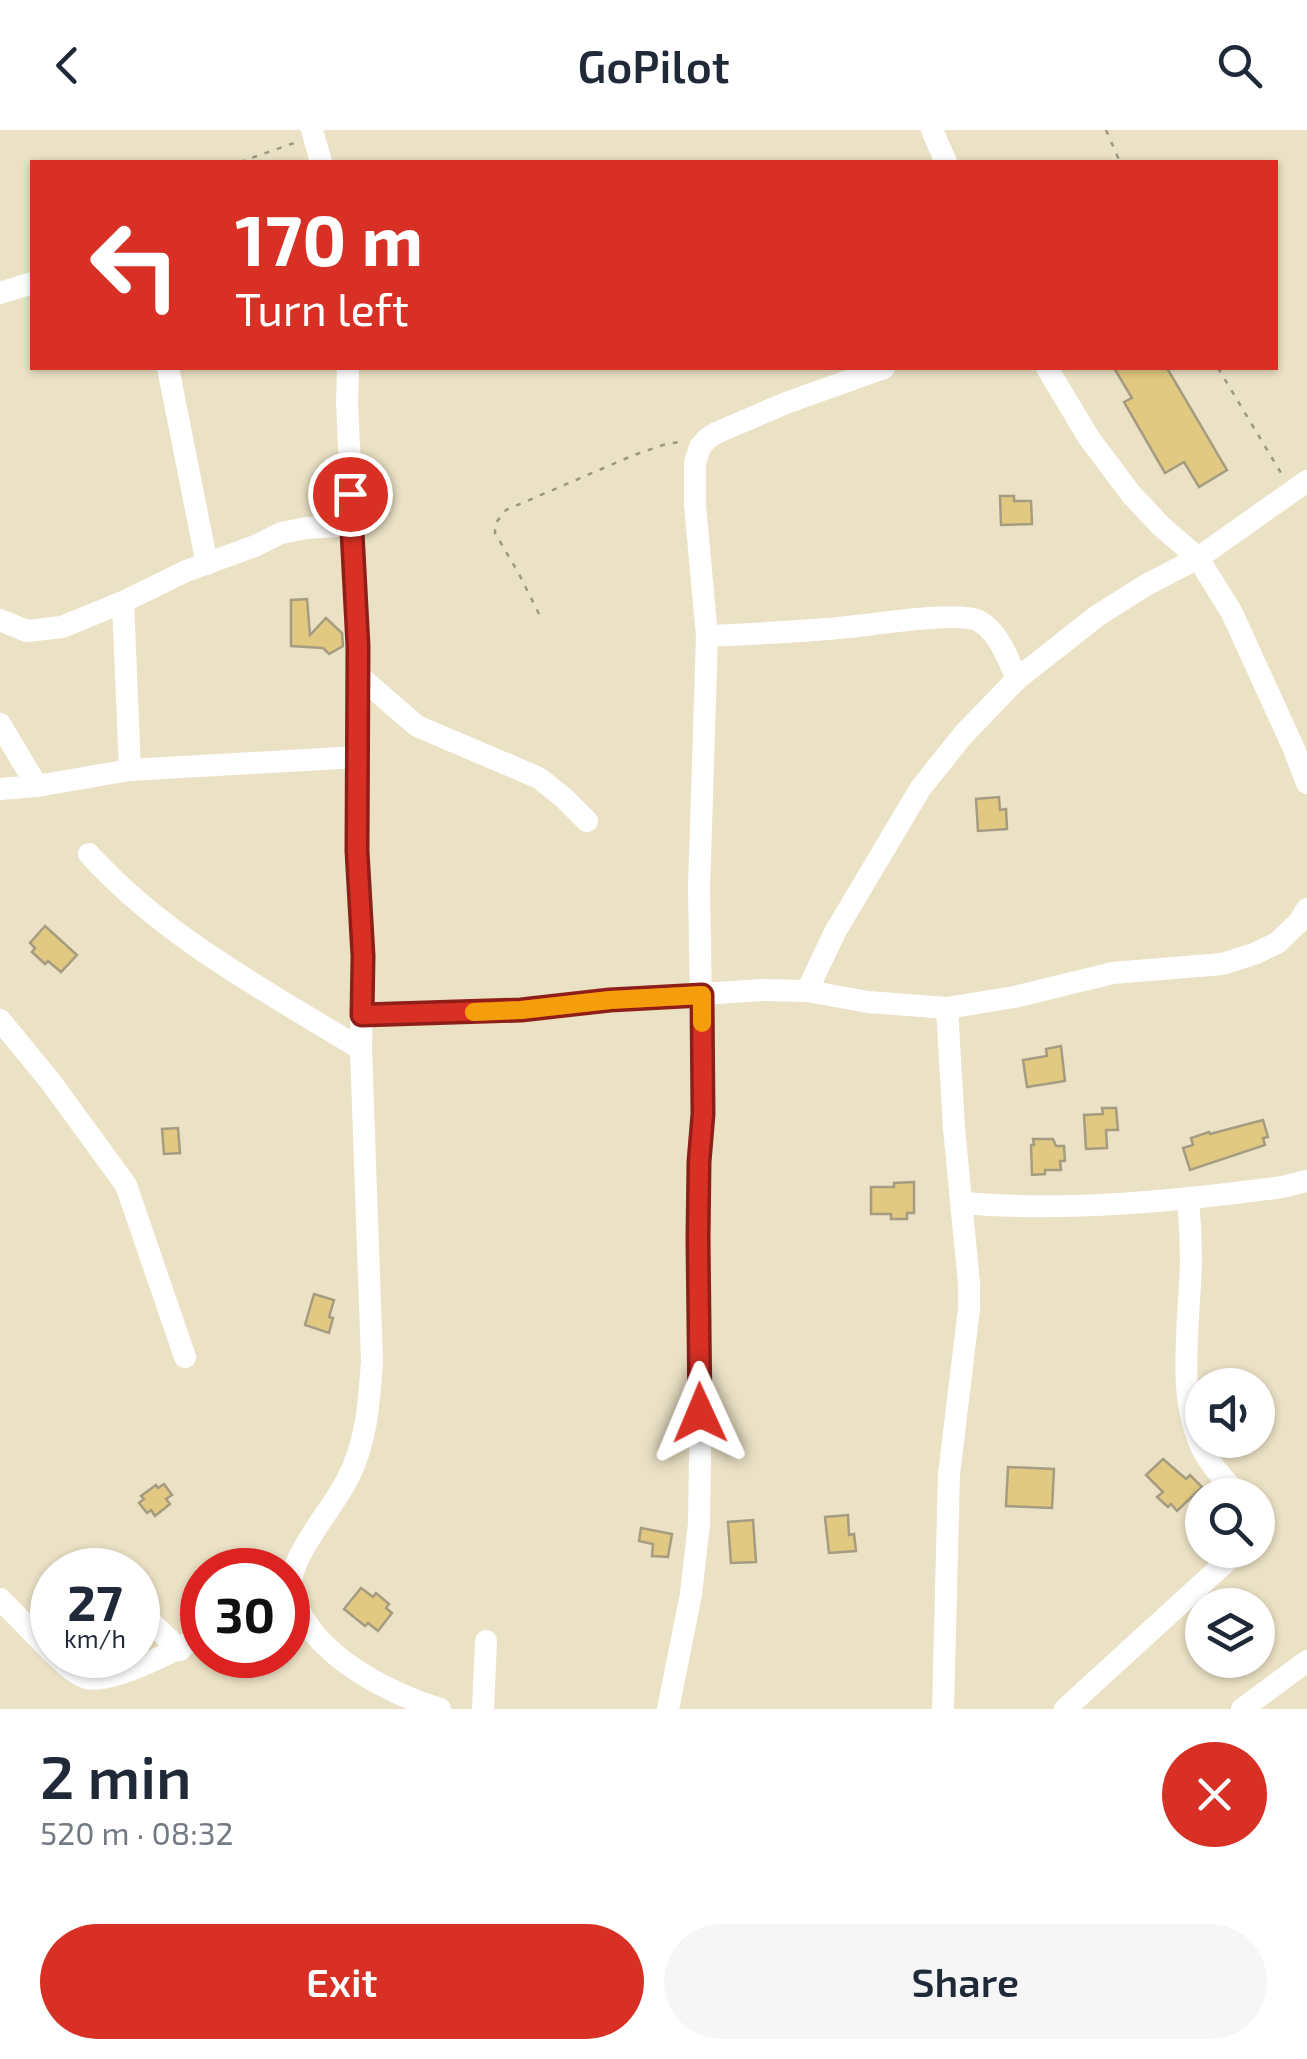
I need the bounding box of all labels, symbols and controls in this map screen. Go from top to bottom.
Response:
icon: back [40,38,95,93]
text: GoPilot [577,38,730,92]
icon: search [1212,38,1267,93]
text: 170 m [235,196,423,280]
icon: left [70,200,200,330]
text: Turn left [235,281,409,335]
pin [308,452,393,537]
icon: arrive [323,467,378,522]
position arrow [648,1361,752,1465]
map controls [1185,1368,1275,1678]
button: sound [1185,1368,1275,1458]
button: search [1185,1478,1275,1568]
speed limit sign: 30 [180,1548,310,1678]
text: 27 [67,1571,123,1631]
button: layers [1185,1588,1275,1678]
text: km/h [64,1623,126,1653]
text: 2 min [40,1739,192,1811]
button: close [1162,1742,1267,1847]
text: 520 m · 08:32 [40,1813,233,1851]
button: Exit [40,1924,644,2039]
button: Share [664,1924,1267,2039]

